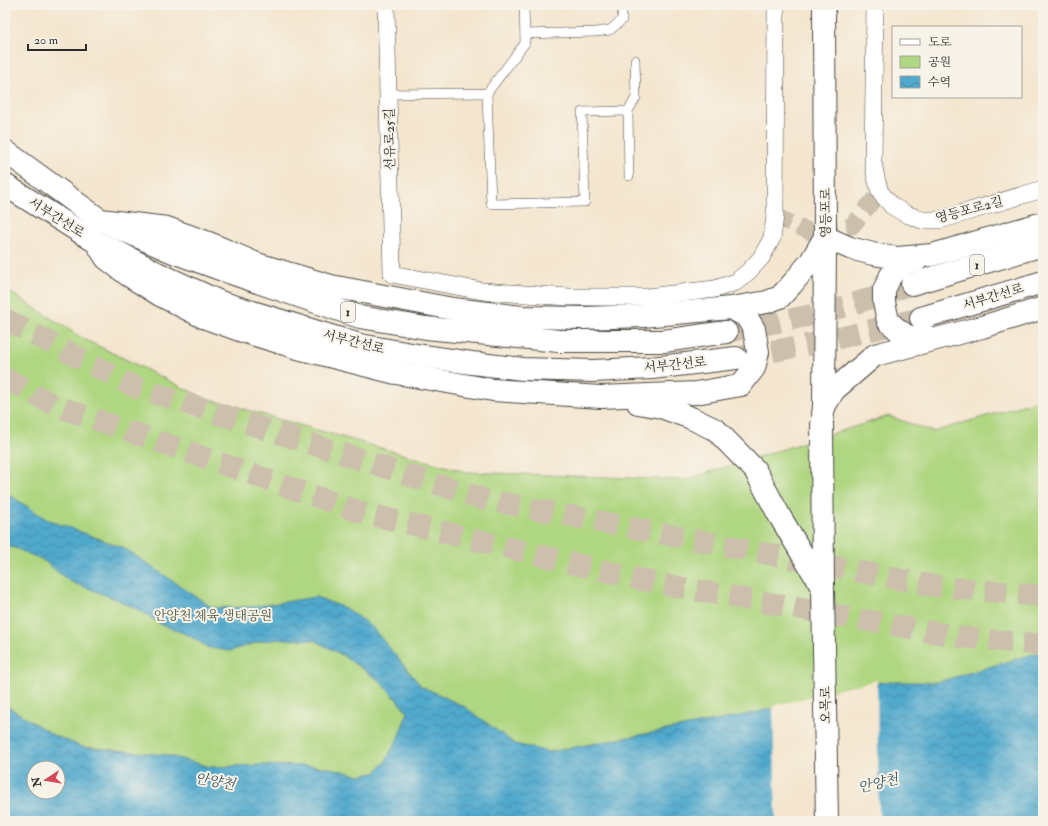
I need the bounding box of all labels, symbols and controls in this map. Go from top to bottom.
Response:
scale bar [28,26,86,52]
legend [892,26,1022,98]
text: 20 m [34,33,59,48]
text: 도로 [928,35,952,50]
text: 공원 [928,55,951,70]
text: 수역 [928,75,951,90]
street label: 선유로25길 [381,108,399,170]
street label: 영등포로 [818,187,834,238]
street label: 영등포로2길 [934,193,1005,227]
street label: 서부간선로 [26,194,88,242]
road number: 1 [970,255,984,275]
street label: 서부간선로 [961,280,1026,314]
road number: 1 [341,302,355,322]
street label: 서부간선로 [321,327,387,357]
street label: 서부간선로 [643,354,708,376]
park label: 안양천 체육 생태공원 [154,608,272,624]
street label: 오목로 [818,686,834,724]
north arrow [26,760,66,800]
water label: 안양천 [193,770,238,794]
water label: 안양천 [856,770,901,796]
text: N [29,775,44,789]

